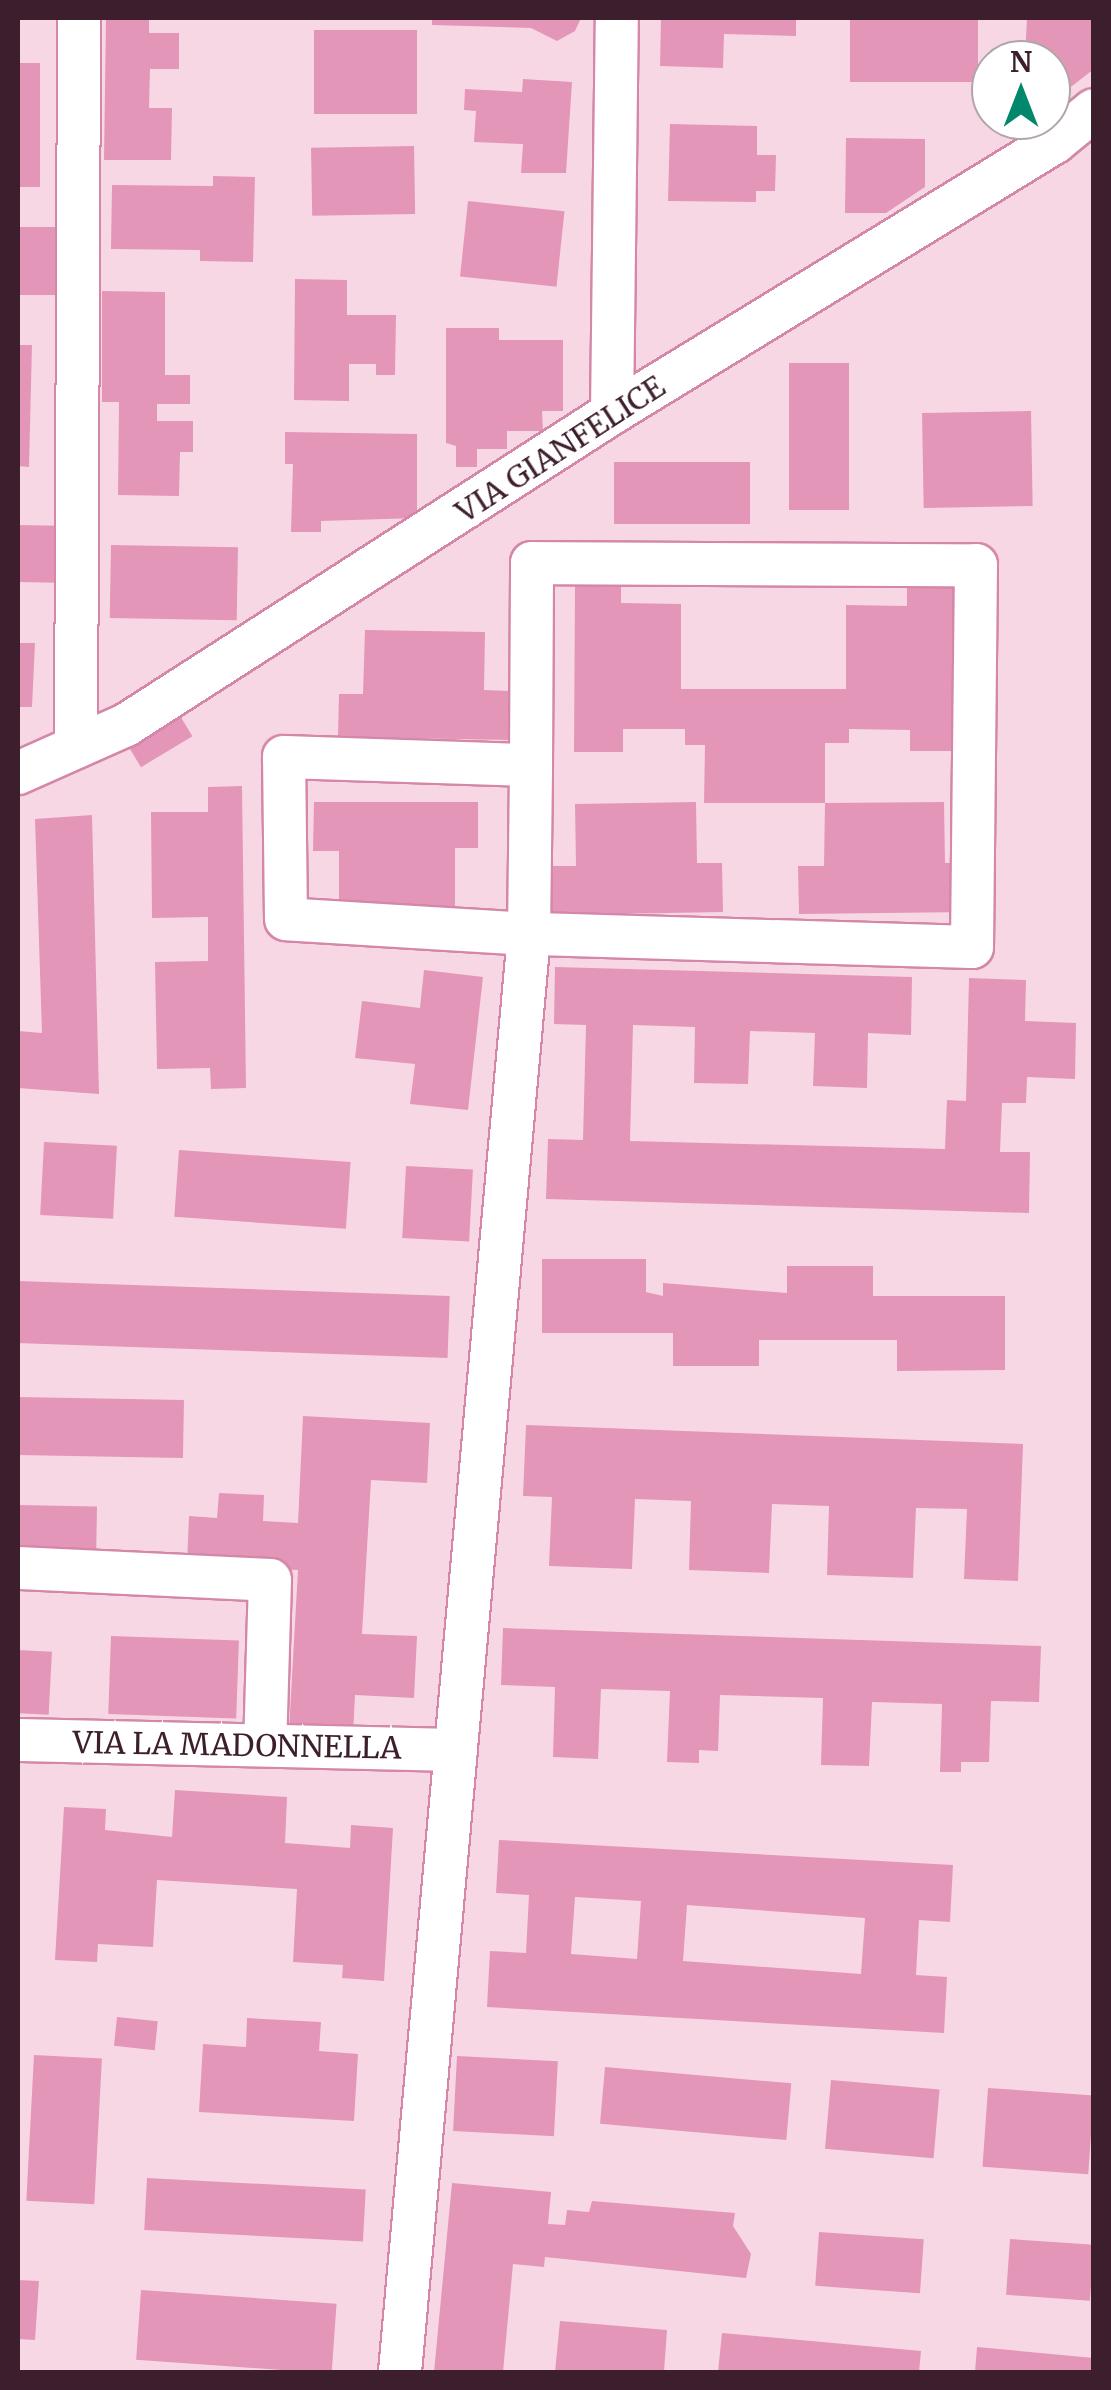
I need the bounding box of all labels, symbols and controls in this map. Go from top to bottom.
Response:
north arrow [971,40,1071,140]
text: N [1010,44,1032,80]
street label: VIA GIANFELICE [449,368,671,530]
street label: VIA LA MADONNELLA [72,1724,402,1766]

